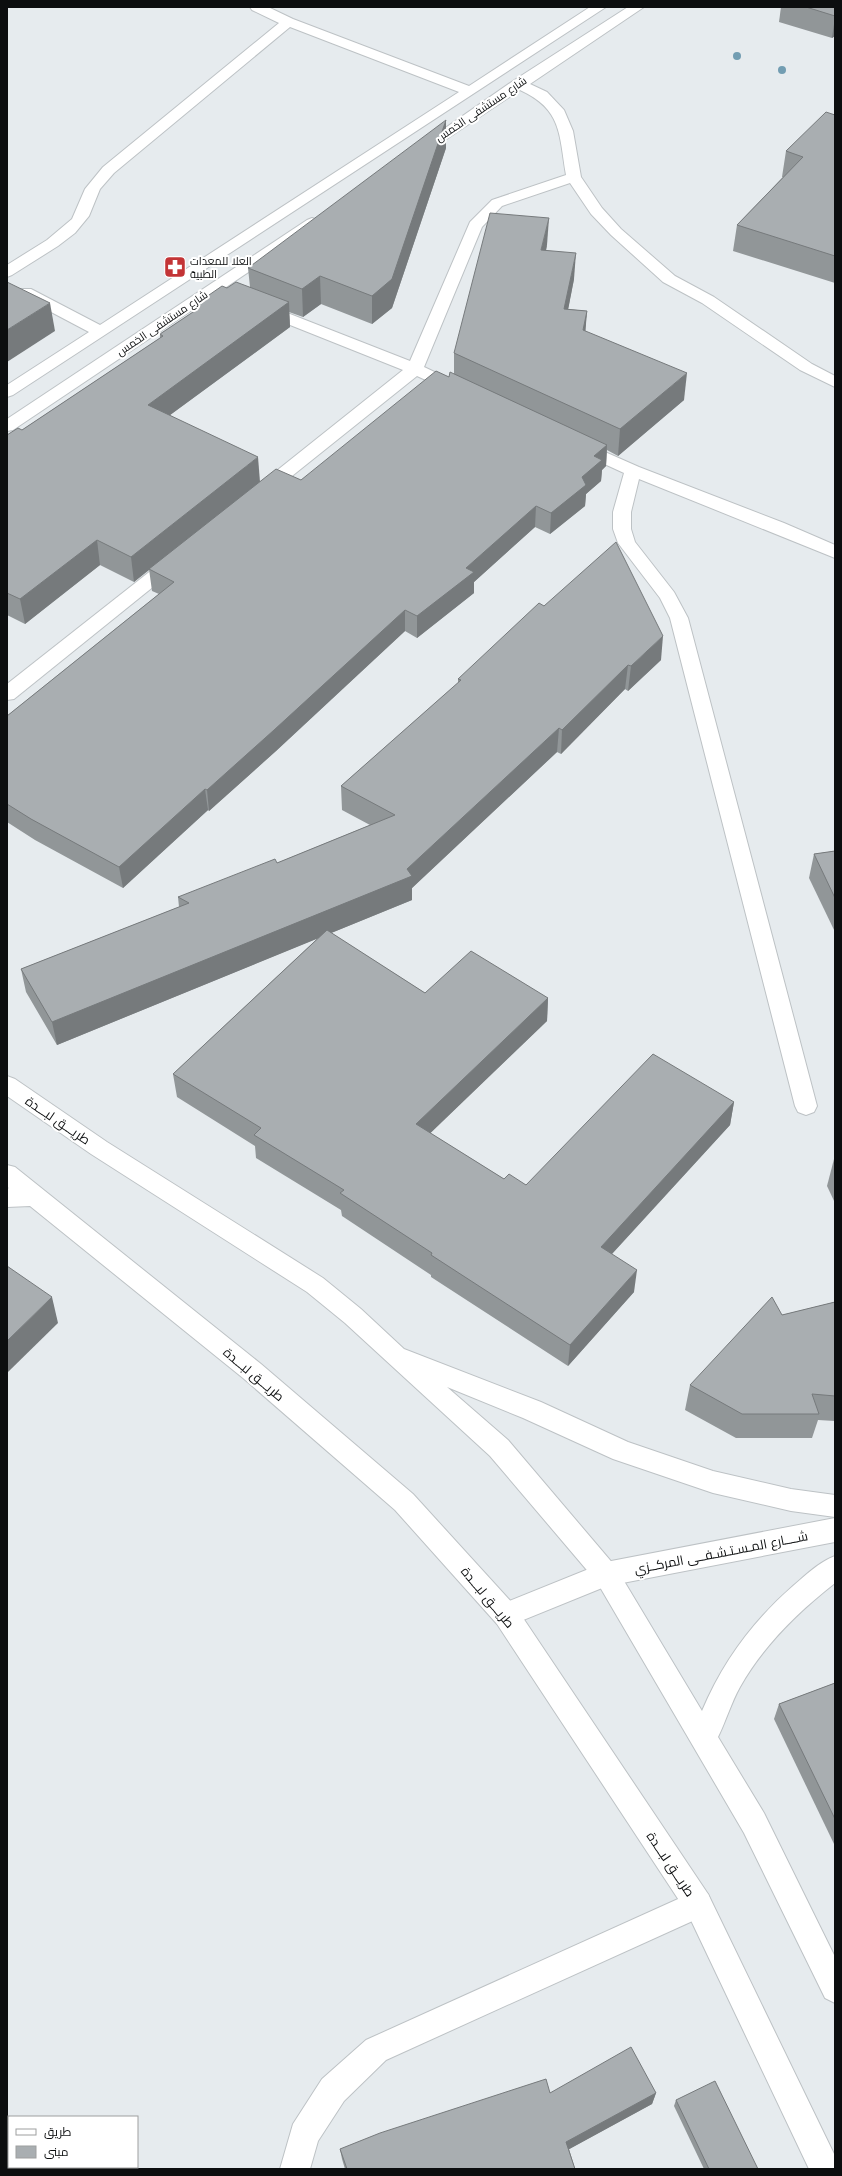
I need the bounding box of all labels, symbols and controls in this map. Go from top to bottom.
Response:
street label: شارع مستشفى الخمس [433,74,530,146]
pharmacy icon: العلا للمعدات الطبية [162,254,188,280]
place label: العلا للمعدات الطبية [190,255,252,280]
street label: شارع مستشفى الخمس [114,288,211,360]
street label: طريـــق لبـــدة [23,1093,93,1148]
street label: طريـــق لبـــدة [220,1345,287,1404]
street label: شــــارع المـسـتـشـفــى المركــزي [633,1528,810,1580]
street label: طريـــق لبـــدة [458,1564,517,1631]
street label: طريـــق لبـــدة [643,1829,698,1899]
legend [8,2116,138,2168]
text: طريق [44,2125,72,2139]
text: مبنى [44,2145,69,2159]

